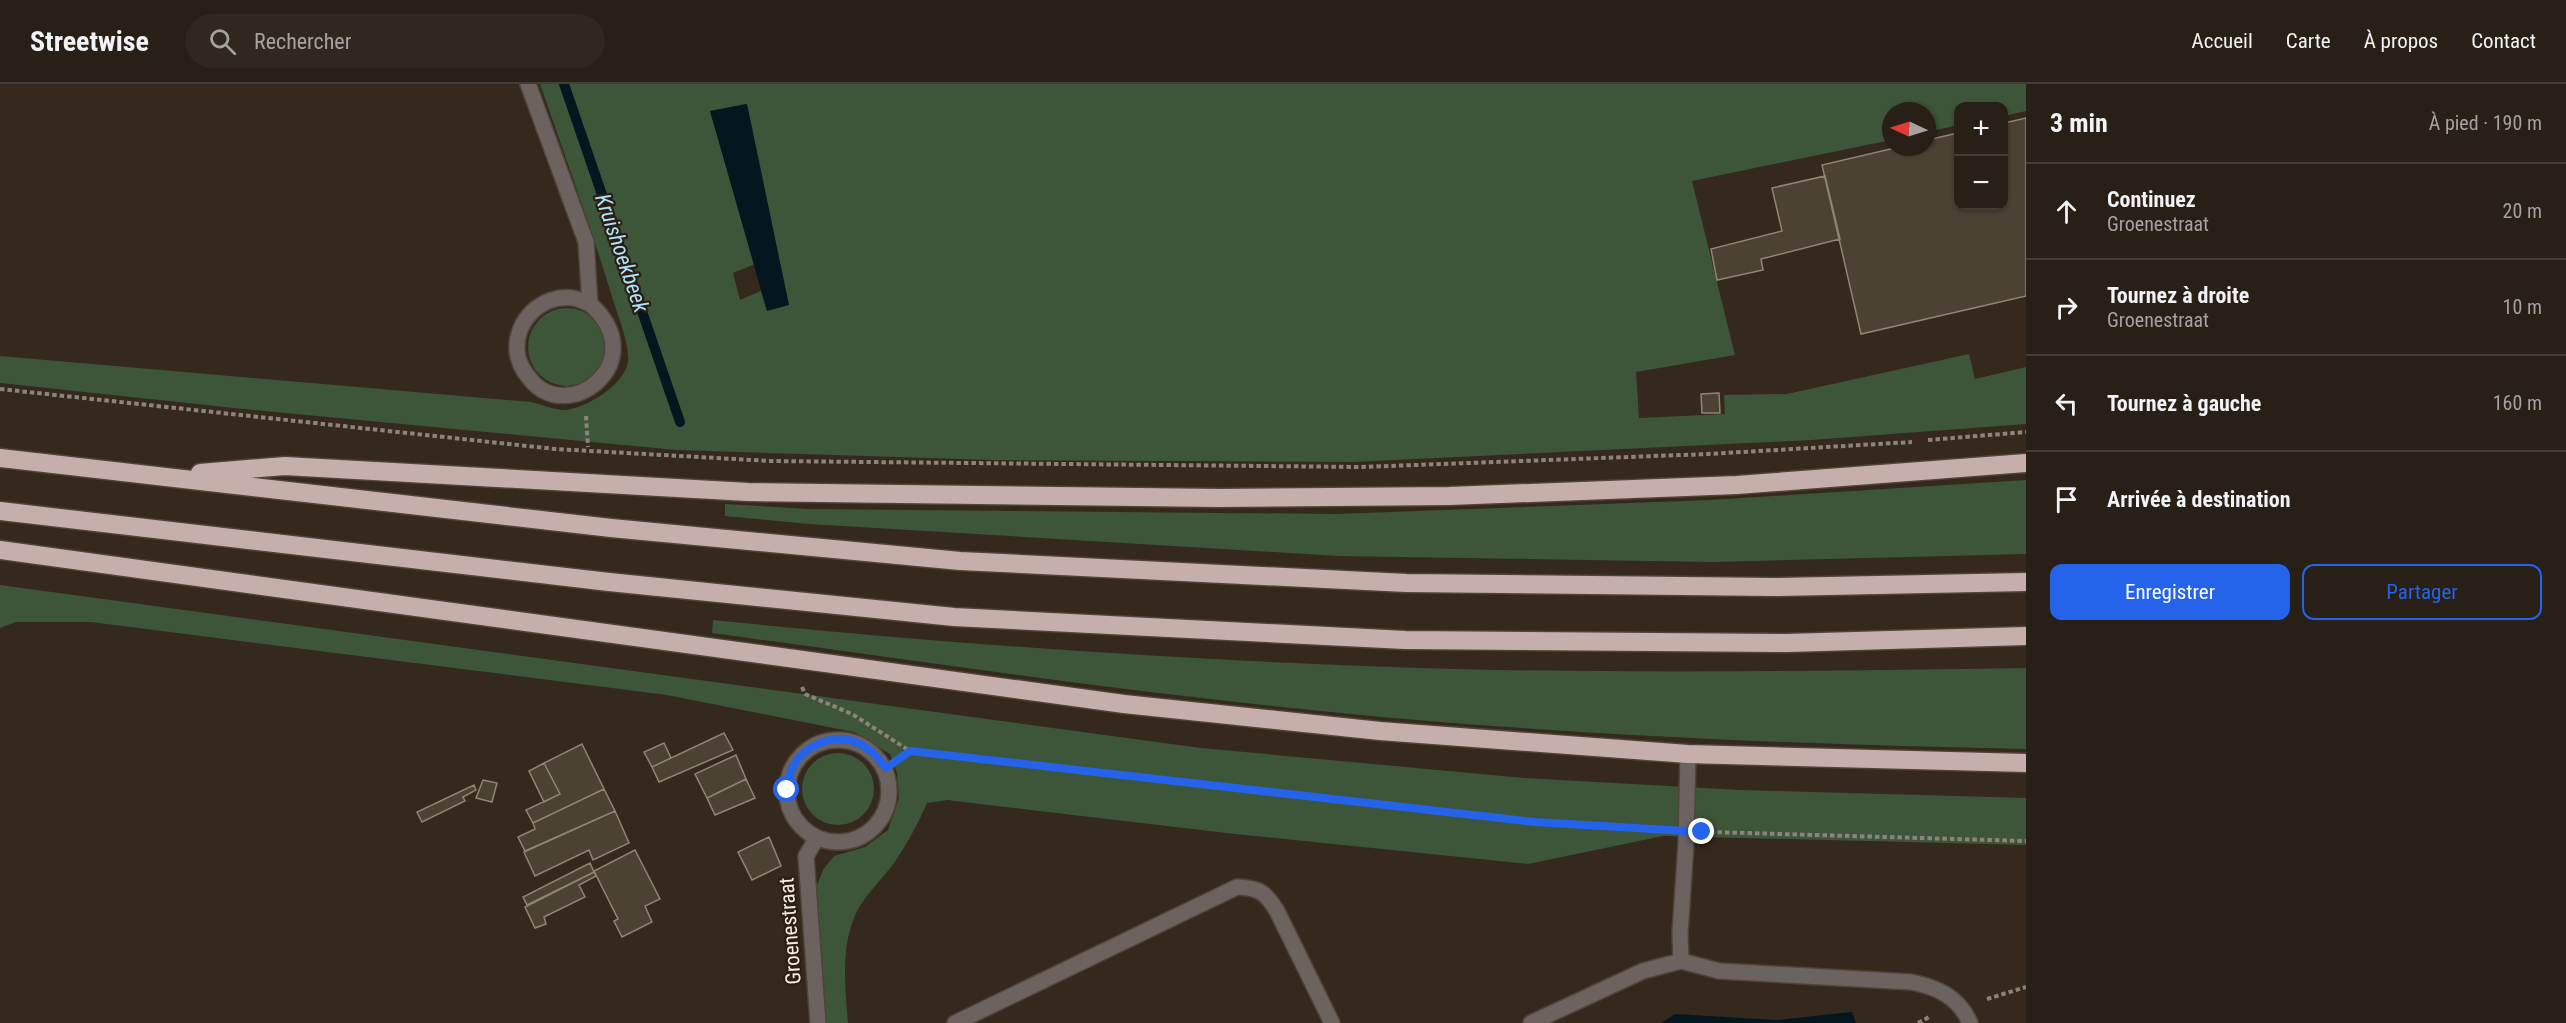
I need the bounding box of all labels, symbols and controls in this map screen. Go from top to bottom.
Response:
search box [185,14,605,68]
text: Streetwise [30,25,149,58]
icon: search [206,25,239,58]
text: Rechercher [254,29,351,54]
text: Accueil [2192,29,2253,53]
text: Carte [2286,29,2331,53]
text: À propos [2364,29,2438,53]
text: Contact [2471,29,2536,53]
north arrow [1882,102,1936,156]
map controls [1954,102,2008,210]
button: + [1954,102,2008,156]
text: 3 min [2050,108,2108,138]
text: À pied · 190 m [2429,111,2542,135]
button: − [1954,156,2008,210]
text: Continuez [2107,187,2196,212]
water label: Kruishoekbeek [590,190,654,316]
icon: ahead [2050,195,2083,228]
text: 20 m [2503,199,2542,223]
text: Groenestraat [2107,212,2209,236]
text: Tournez à droite [2107,283,2249,308]
icon: right [2050,291,2083,324]
text: 10 m [2503,295,2542,319]
text: Groenestraat [2107,308,2209,332]
icon: left [2050,387,2083,420]
text: Tournez à gauche [2107,391,2261,416]
text: 160 m [2493,391,2542,415]
icon: arrive [2050,483,2083,516]
text: Arrivée à destination [2107,487,2291,512]
button: Enregistrer [2050,564,2290,620]
button: Partager [2302,564,2542,620]
route start [773,776,799,802]
route end [1688,818,1714,844]
street label: Groenestraat [774,877,806,985]

